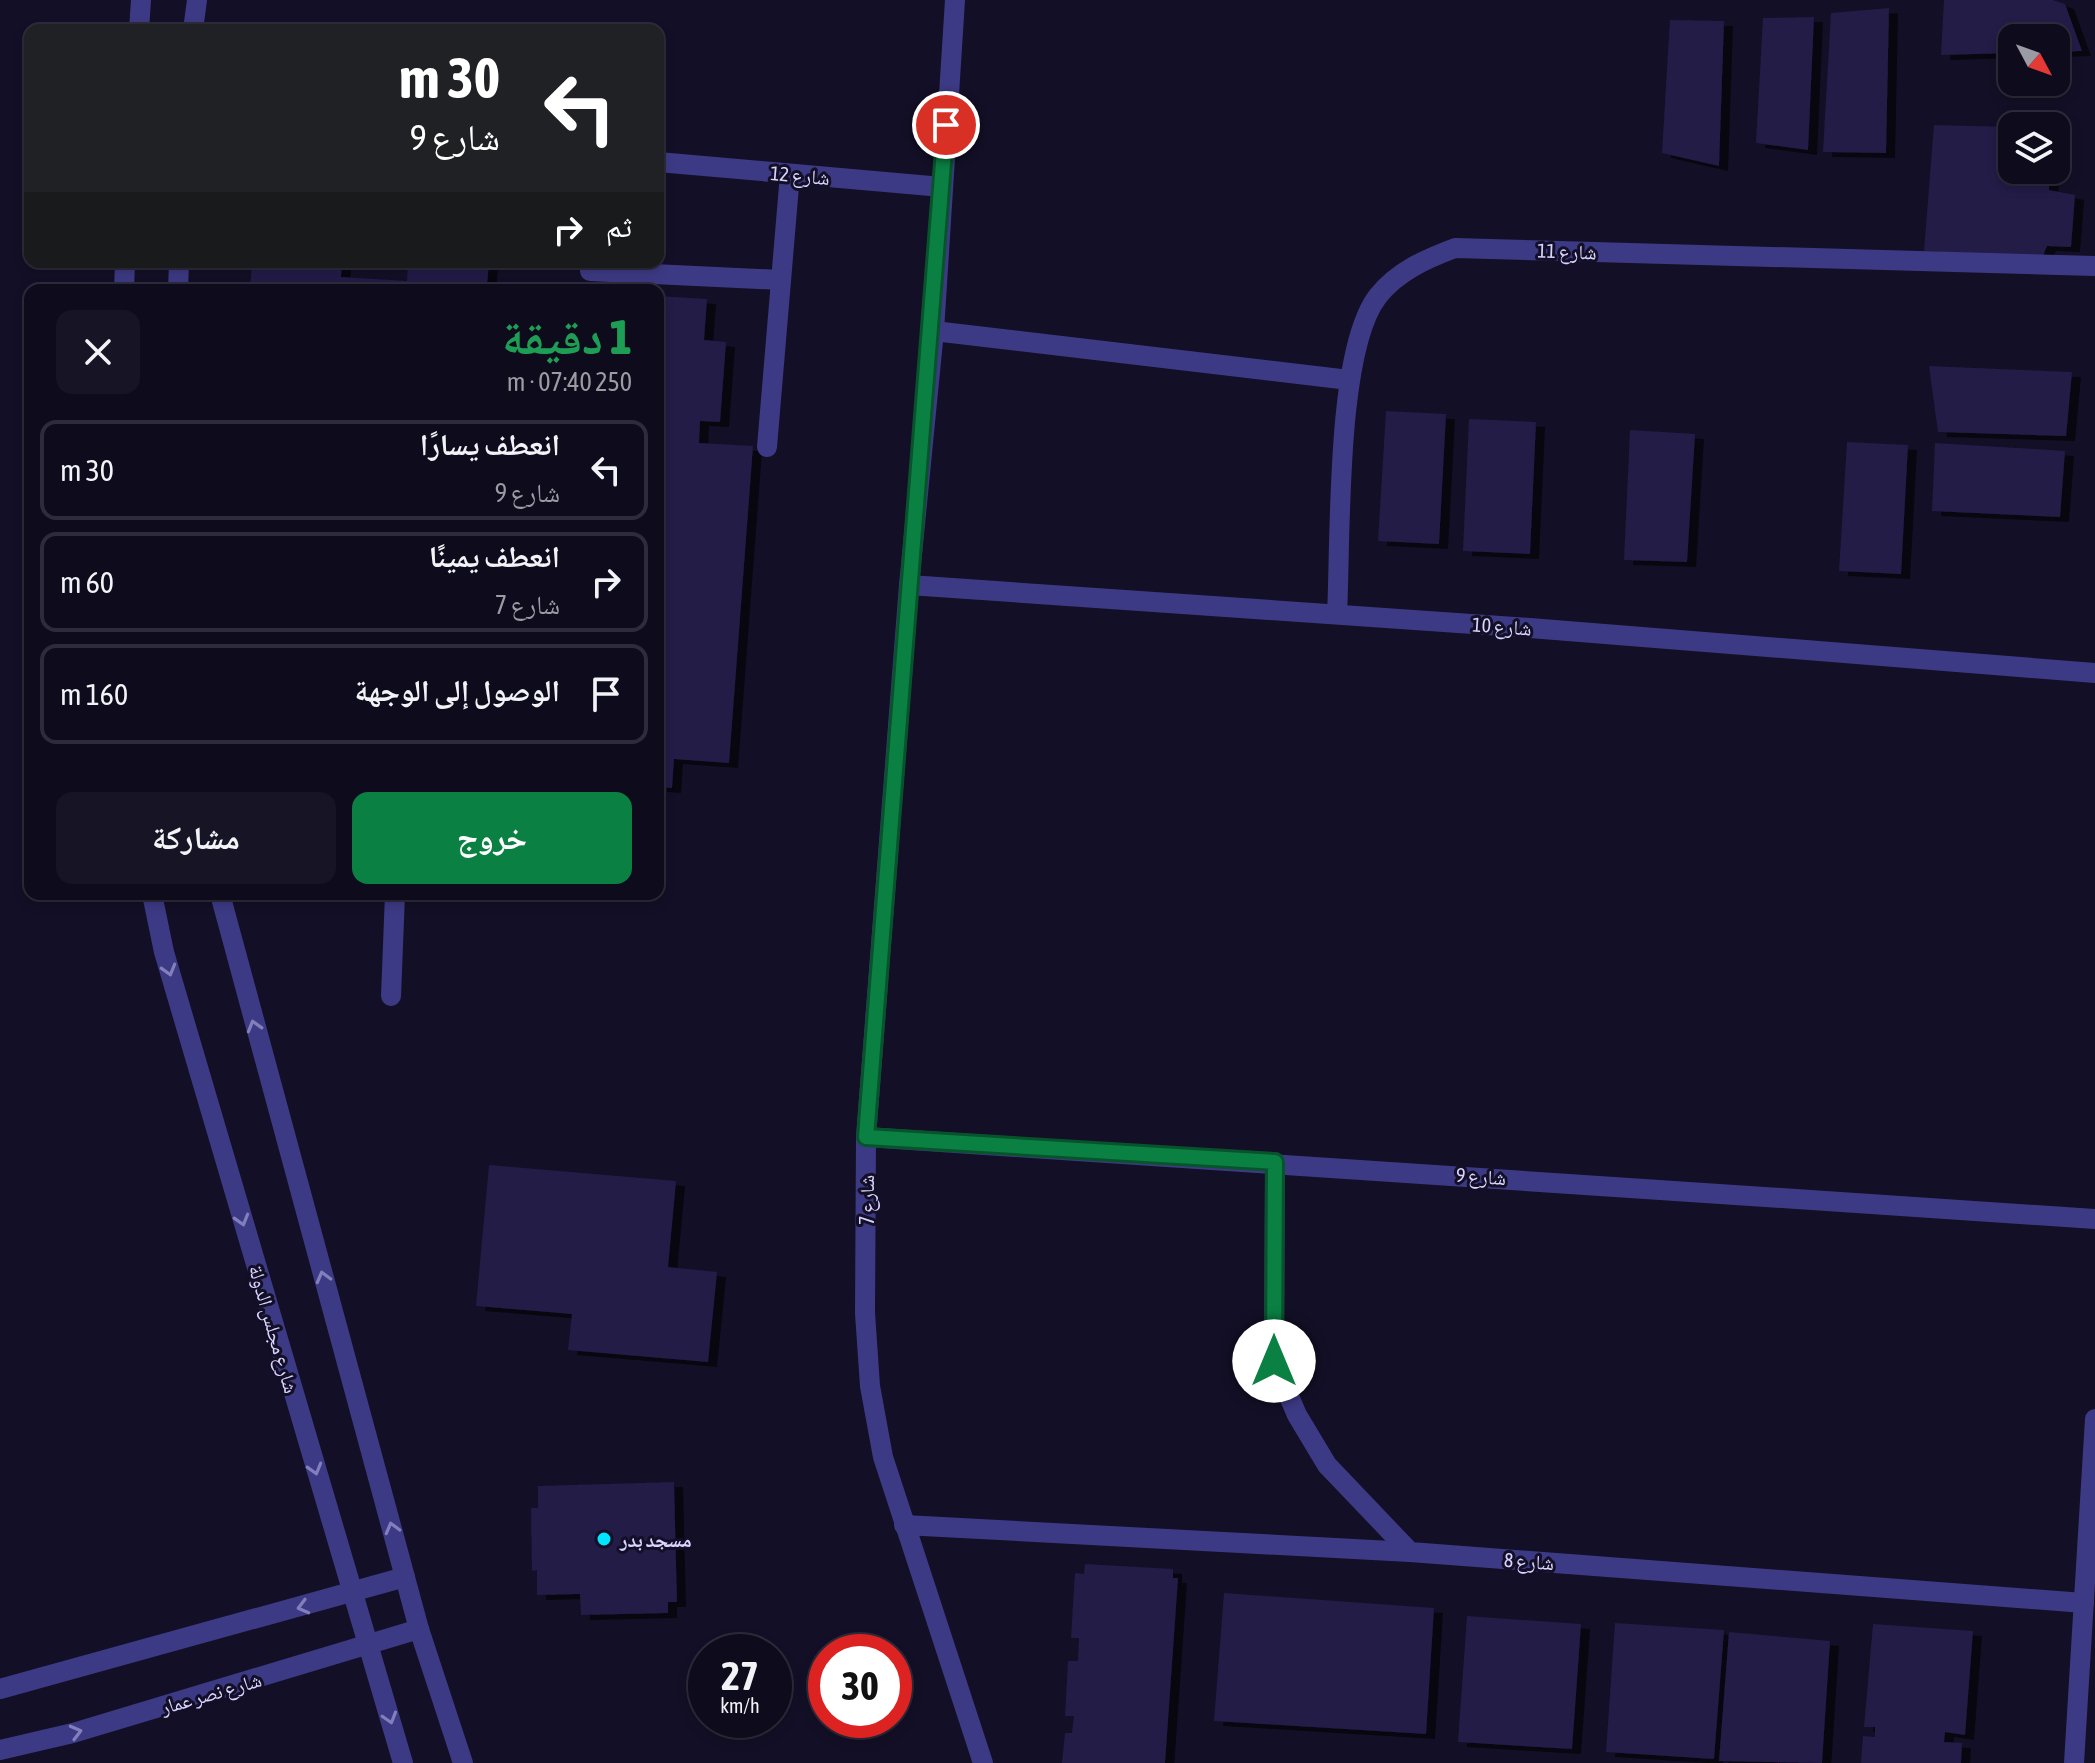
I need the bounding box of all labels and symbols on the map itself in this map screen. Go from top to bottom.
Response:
north arrow [1998,24,2070,96]
pin [912,91,980,159]
street label: شارع 12 [769,161,831,191]
street label: شارع 11 [1537,238,1597,266]
street label: شارع 10 [1471,612,1533,642]
one-way arrow [160,963,176,977]
one-way arrow [247,1020,264,1034]
street label: شارع 9 [1455,1163,1507,1191]
street label: شارع 7 [855,1175,880,1225]
one-way arrow [233,1212,249,1226]
street label: شارع مجلس الدولة [243,1262,303,1396]
one-way arrow [316,1270,333,1284]
position arrow [1232,1319,1316,1403]
one-way arrow [306,1462,322,1476]
one-way arrow [384,1521,401,1535]
place label: مسجد بدر [619,1528,692,1551]
marker: مسجد بدر [595,1530,613,1548]
street label: شارع 8 [1503,1548,1555,1576]
one-way arrow [297,1597,311,1614]
speed limit sign: 30 [808,1634,912,1738]
street label: شارع نصر عمار [157,1668,265,1721]
one-way arrow [381,1711,397,1725]
one-way arrow [68,1725,82,1742]

